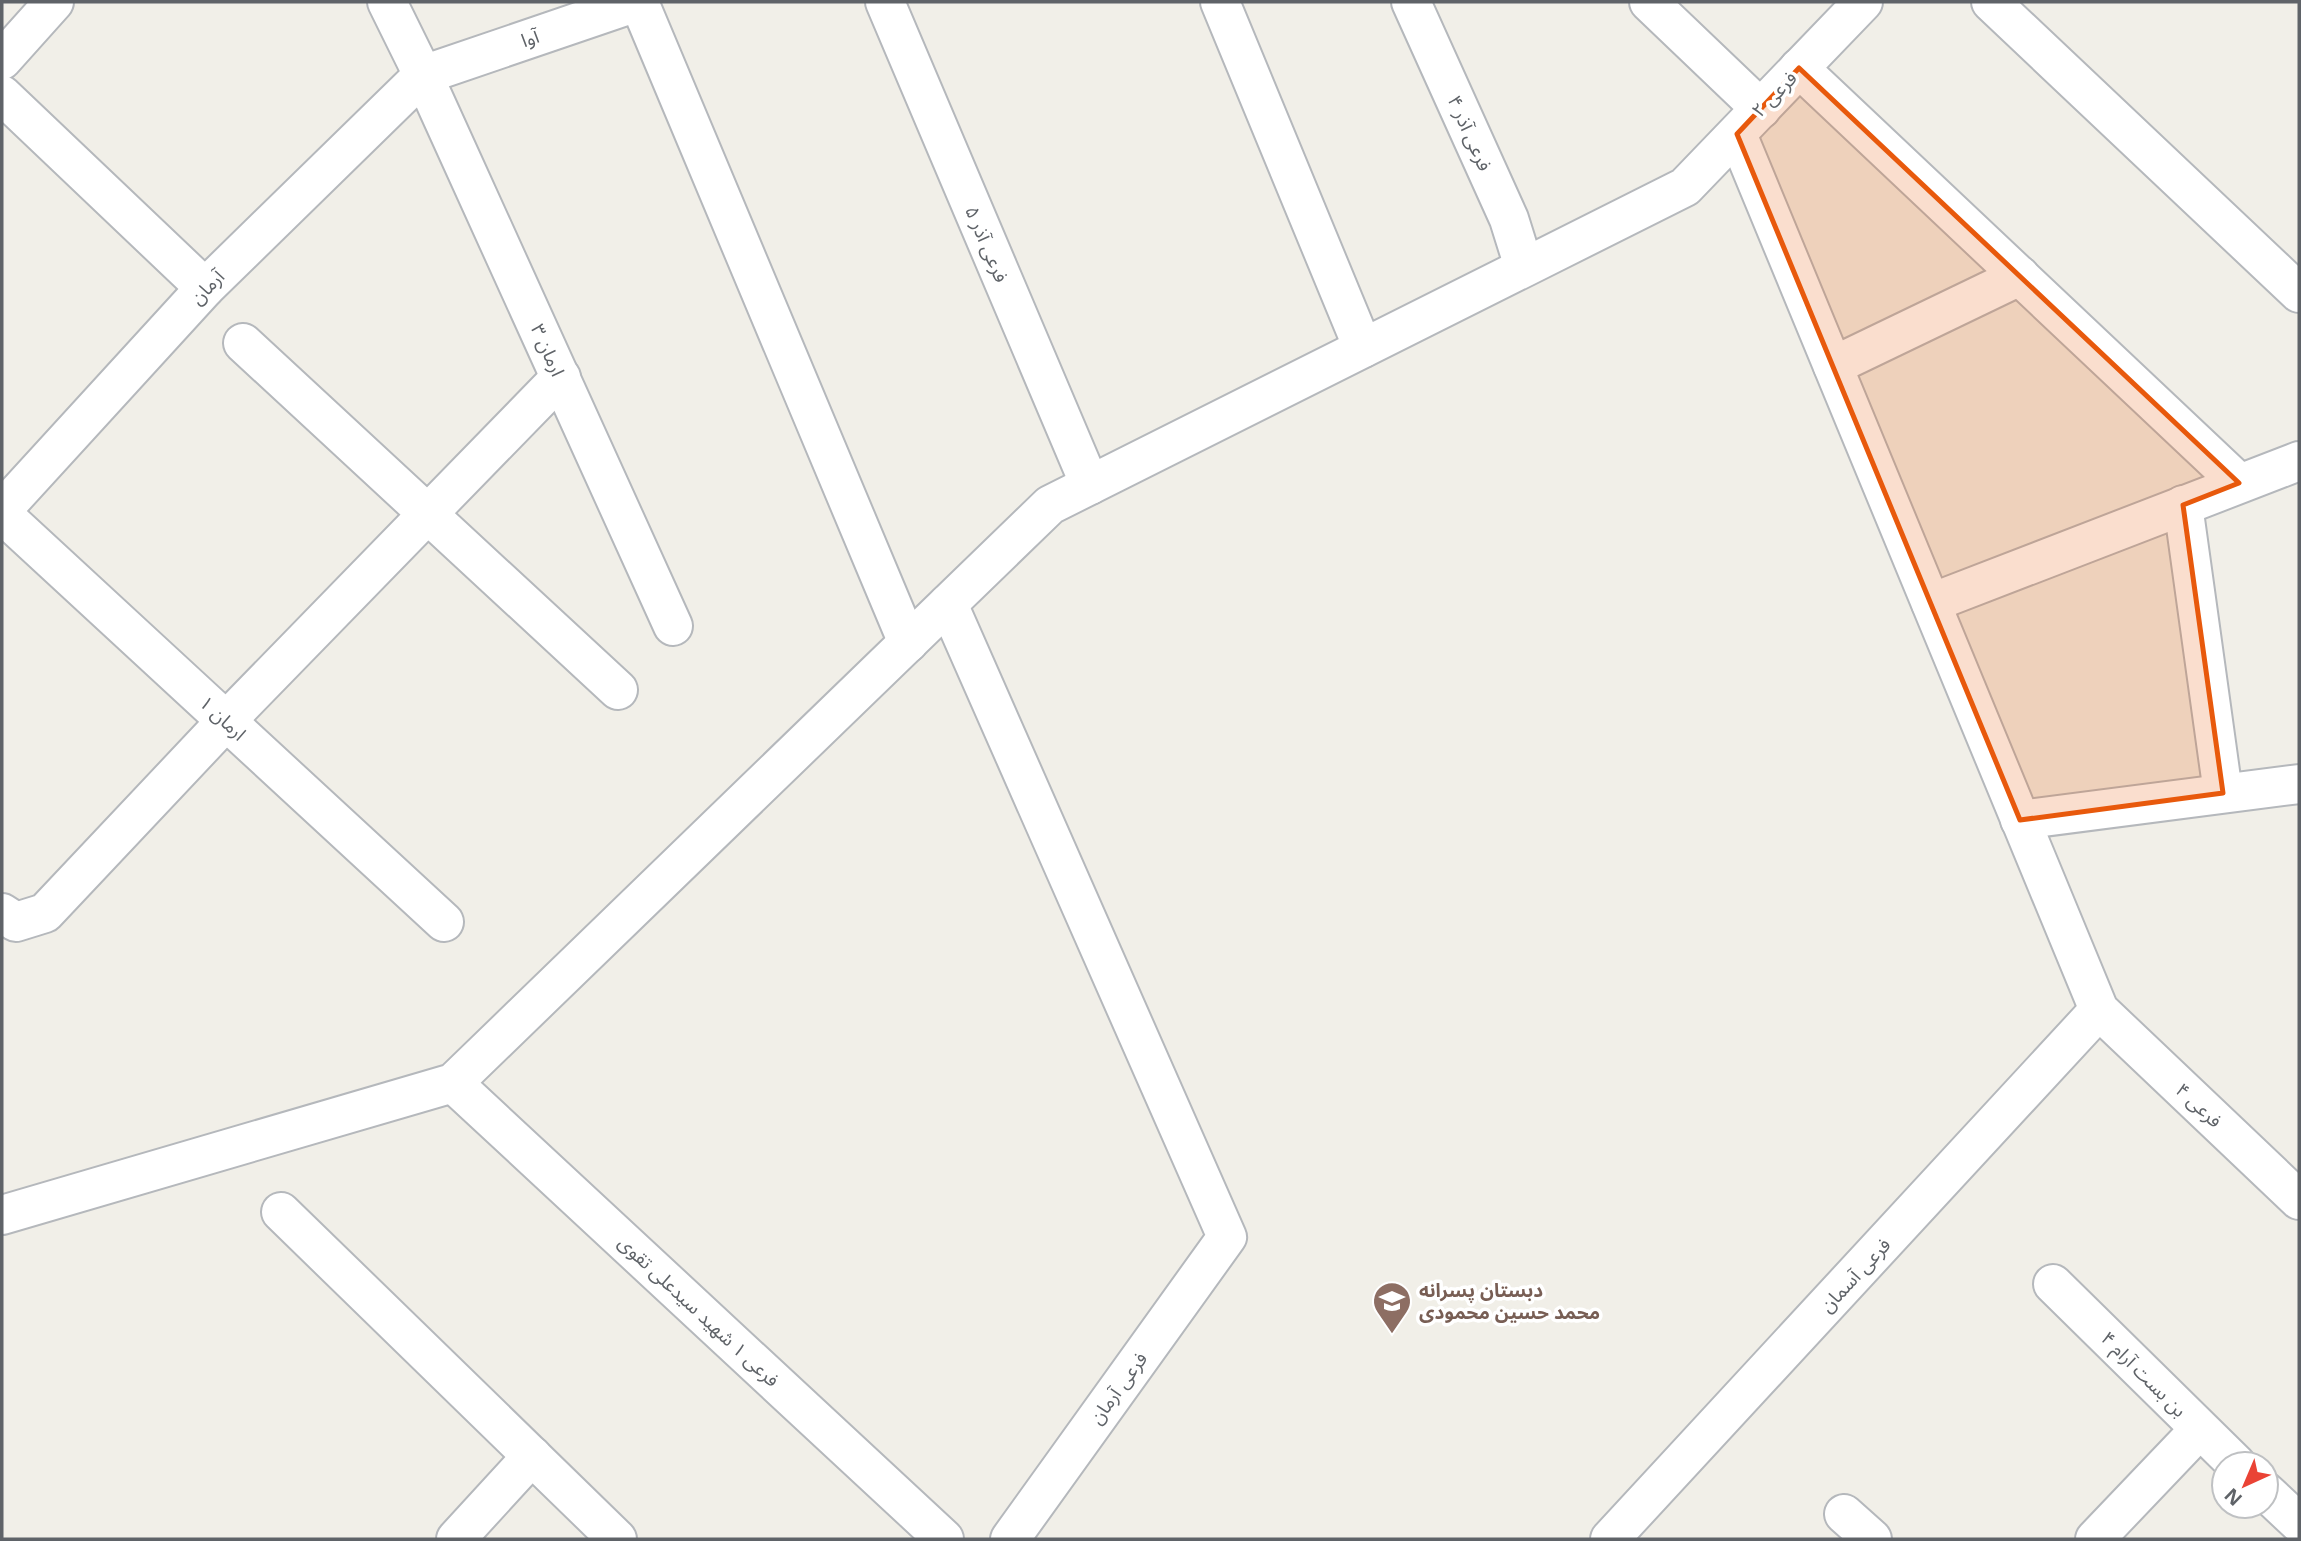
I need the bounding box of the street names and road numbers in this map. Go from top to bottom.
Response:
street label: آوا [518,22,544,53]
street label: فرعی ۲ [1746,65,1802,123]
street label: فرعی آذر ۴ [1442,91,1498,175]
street label: فرعی آذر ۵ [959,202,1015,286]
street label: آرمان [184,263,231,310]
street label: ارمان ۳ [525,320,571,380]
street label: ارمان ۱ [194,690,252,746]
street label: فرعی ۴ [2170,1077,2228,1133]
street label: فرعی ۱ شهید سیدعلی تقوی [613,1229,785,1393]
street label: فرعی آسمان [1814,1232,1896,1318]
street label: بن بست آرام ۴ [2094,1325,2193,1424]
street label: فرعی آرمان [1083,1347,1153,1429]

